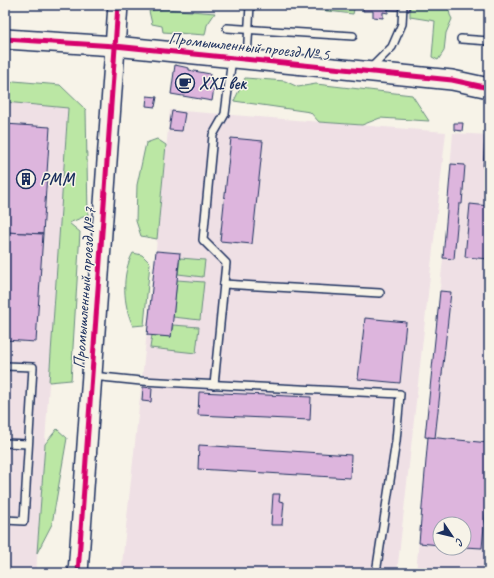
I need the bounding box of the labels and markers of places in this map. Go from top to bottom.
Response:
cafe icon: XXI век [174,72,196,94]
place label: XXI век [199,73,247,94]
building icon: РММ [15,168,37,190]
place label: РММ [40,169,75,190]

